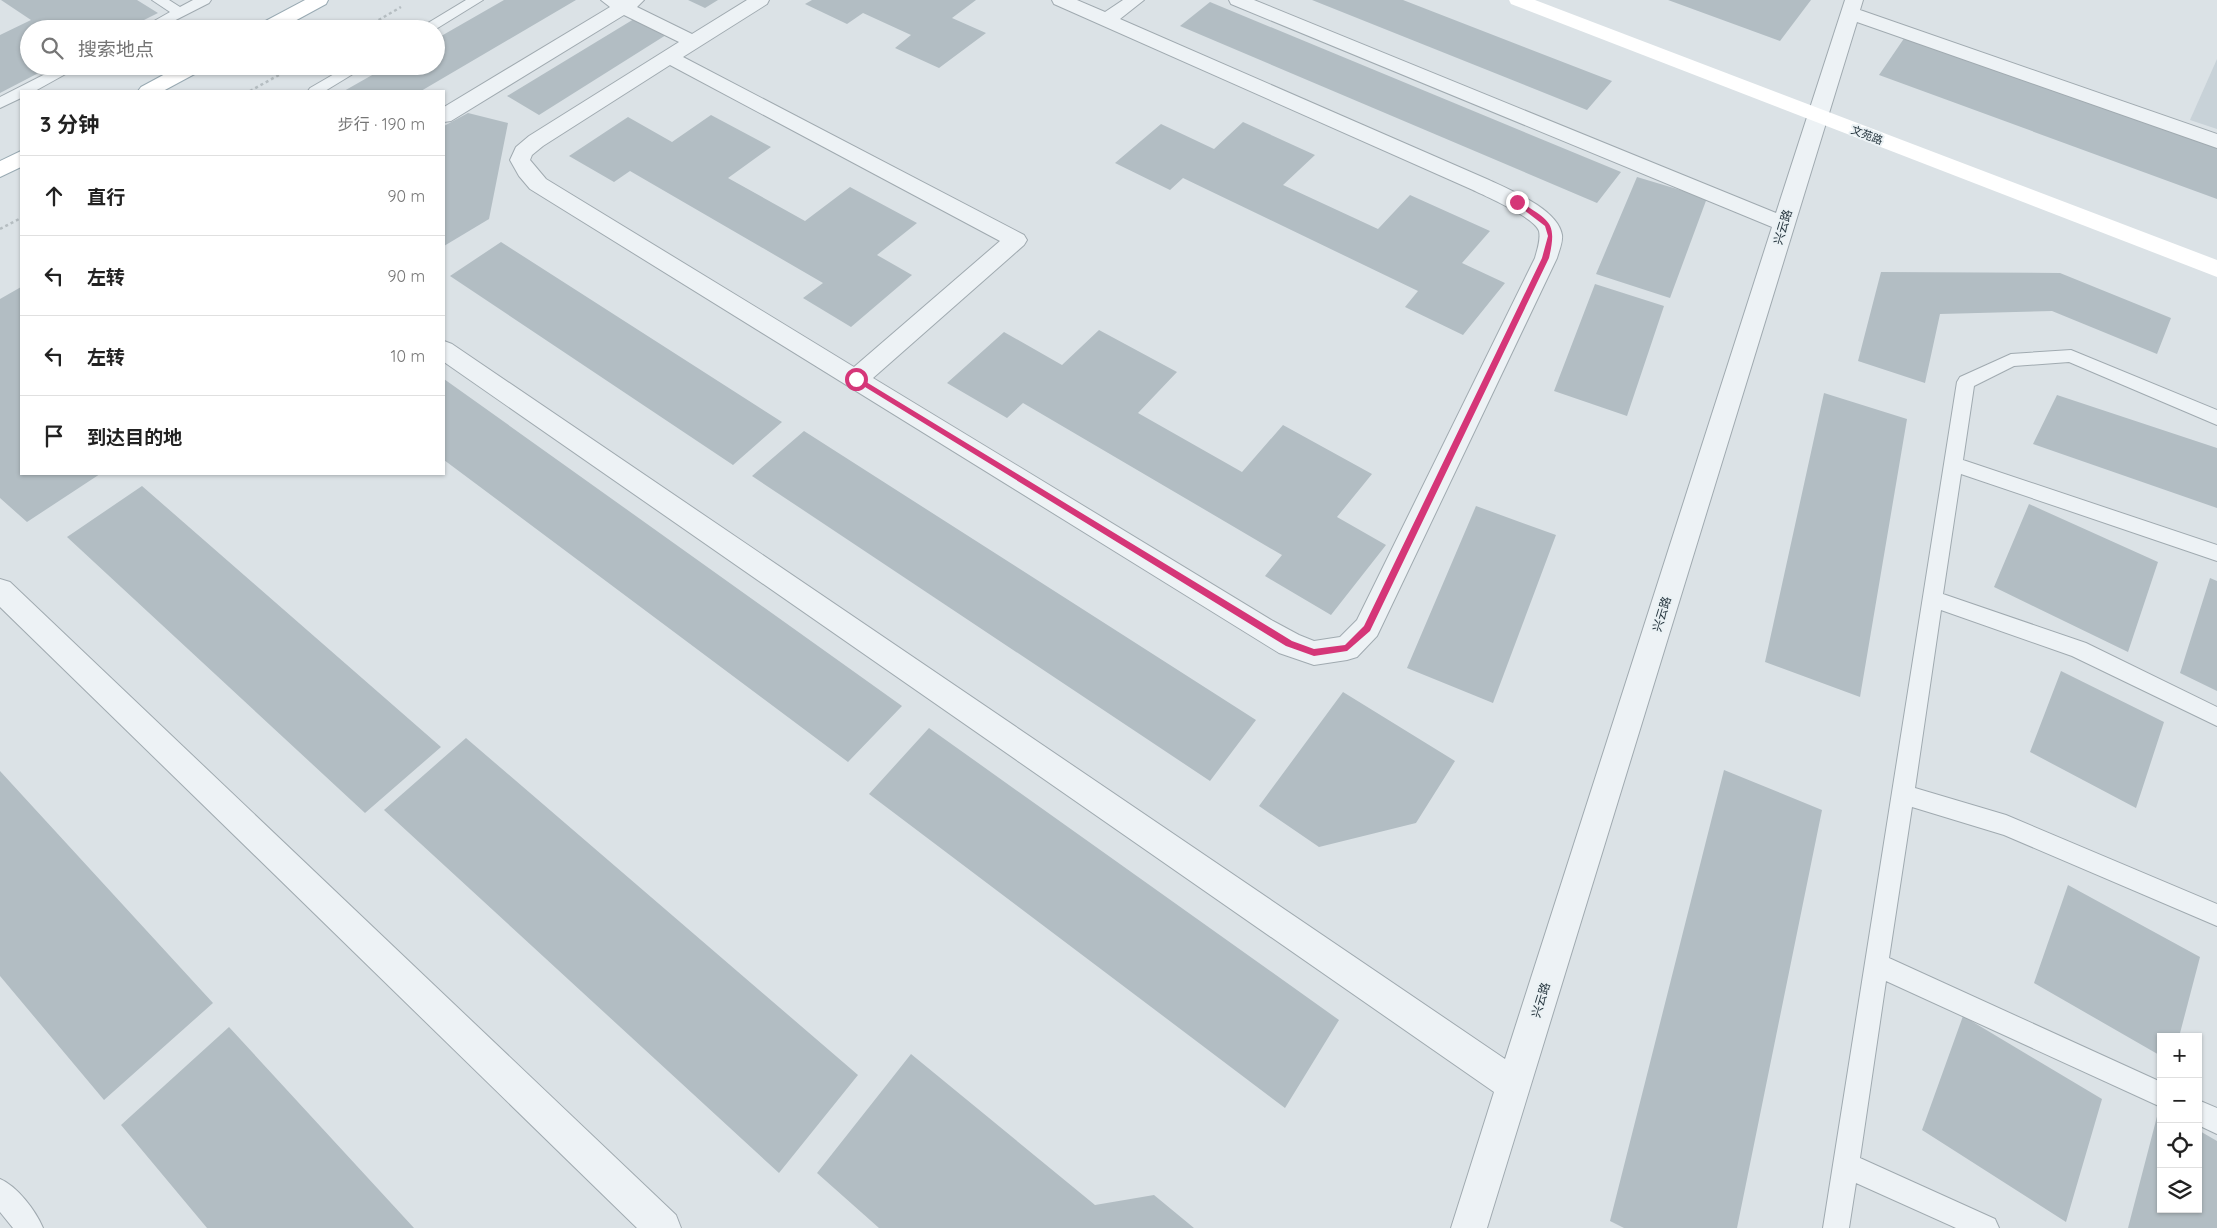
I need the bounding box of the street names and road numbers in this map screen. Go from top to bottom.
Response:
street label: 文苑路 [1849,123,1885,147]
street label: 兴云路 [1770,207,1795,246]
street label: 兴云路 [1649,594,1674,633]
street label: 兴云路 [1528,980,1553,1019]

